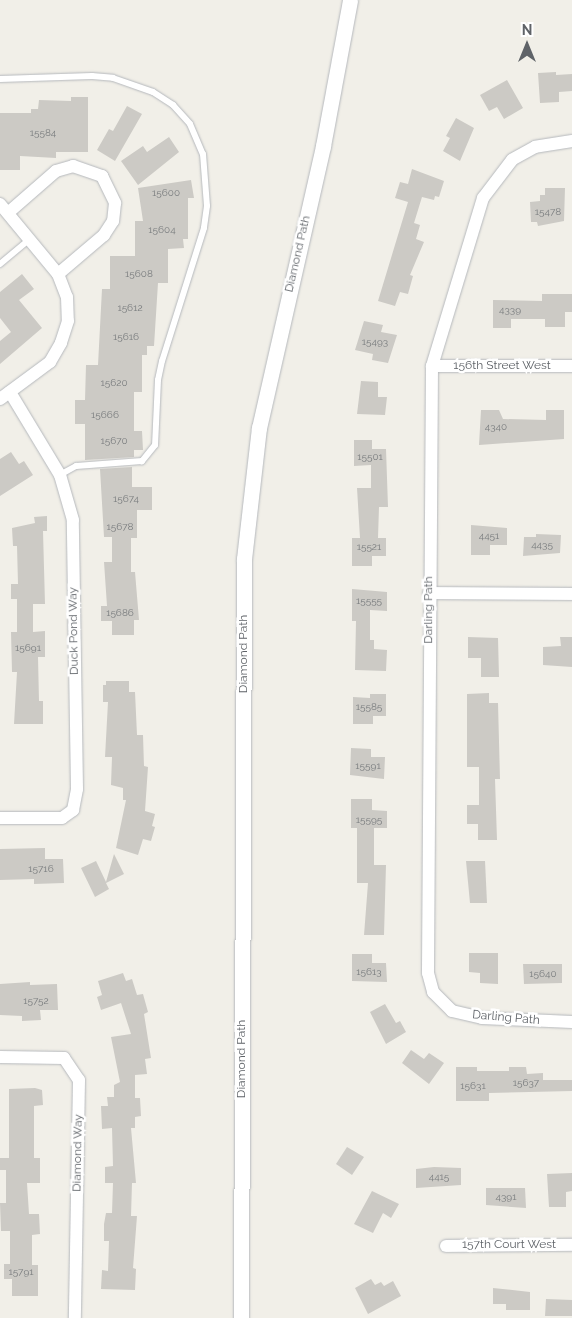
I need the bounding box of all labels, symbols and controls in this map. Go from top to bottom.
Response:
north arrow [502,20,552,70]
text: N [522,22,532,38]
house number: 15584 [30,127,56,139]
house number: 15600 [152,187,180,199]
house number: 15478 [535,206,561,218]
street label: Diamond Path [282,214,314,294]
house number: 15604 [148,224,176,236]
house number: 15608 [125,268,153,280]
house number: 15612 [117,302,143,314]
house number: 4339 [499,304,521,316]
house number: 15616 [113,331,139,343]
house number: 15493 [362,336,388,348]
street label: 156th Street West [453,359,551,373]
house number: 15620 [100,377,128,389]
house number: 15666 [91,409,119,421]
house number: 4340 [485,421,507,433]
house number: 15670 [100,435,128,447]
house number: 15501 [357,451,383,463]
house number: 15674 [113,493,139,505]
house number: 15678 [106,521,134,533]
house number: 4451 [479,530,499,542]
house number: 4435 [531,539,553,551]
house number: 15521 [357,541,381,553]
street label: Darling Path [422,576,436,644]
street label: Duck Pond Way [66,587,82,675]
house number: 15555 [356,595,382,607]
house number: 15686 [106,607,134,619]
street label: Diamond Path [237,615,251,693]
house number: 15691 [15,642,41,654]
house number: 15585 [356,701,382,713]
house number: 15591 [355,760,381,772]
house number: 15595 [356,814,382,826]
house number: 15716 [28,863,54,875]
house number: 15613 [356,966,382,978]
house number: 15640 [529,968,557,980]
house number: 15752 [23,995,49,1007]
street label: Darling Path [472,1008,540,1028]
street label: Diamond Path [235,1020,249,1098]
house number: 15637 [513,1077,539,1089]
house number: 15631 [460,1080,486,1092]
street label: Diamond Way [70,1114,86,1192]
house number: 4415 [429,1171,449,1183]
house number: 4391 [496,1191,516,1203]
street label: 157th Court West [462,1238,556,1252]
house number: 15791 [8,1266,34,1278]

